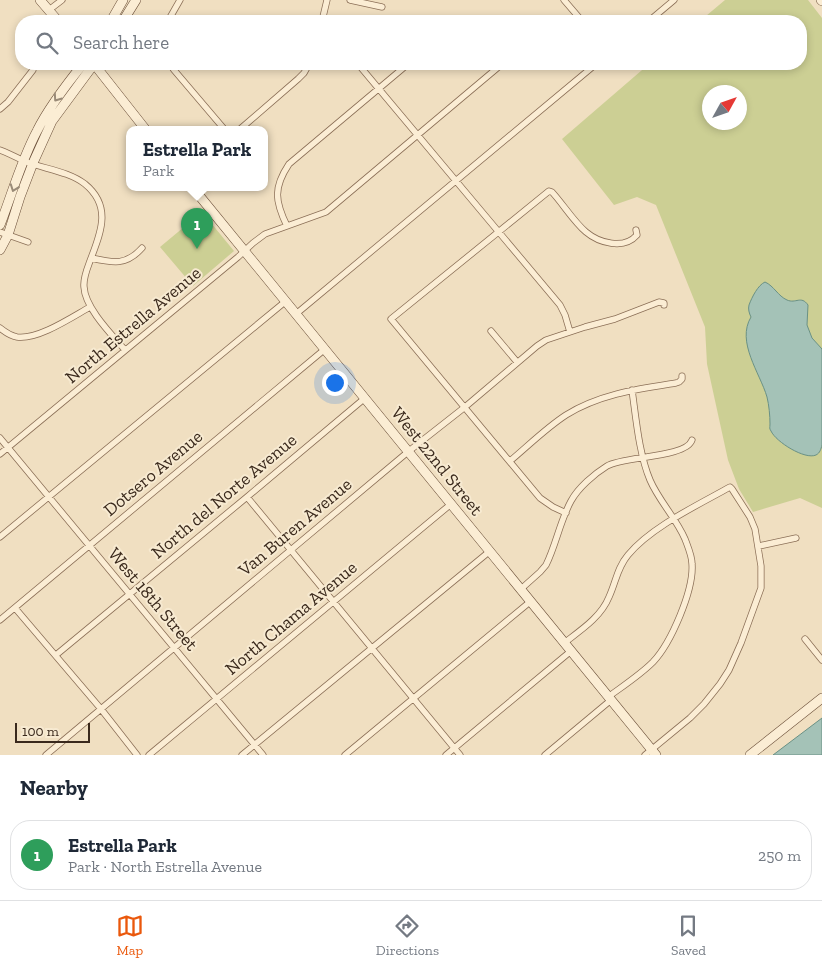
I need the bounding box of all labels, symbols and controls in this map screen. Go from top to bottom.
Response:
search box [15,15,807,70]
icon: search [33,29,61,57]
text: Search here [73,31,169,54]
north arrow [702,85,747,130]
one-way arrow [54,93,63,102]
popup [126,126,268,191]
text: Estrella Park [143,138,251,161]
text: Park [143,161,174,180]
one-way arrow [10,183,20,191]
pin: 1 [181,208,213,249]
street label: North Estrella Avenue [61,262,205,388]
your location [322,370,348,396]
street label: West 22nd Street [386,402,488,520]
street label: Dotsero Avenue [99,425,207,521]
street label: North del Norte Avenue [147,429,301,563]
street label: Van Buren Avenue [233,473,356,582]
street label: West 18th Street [103,543,203,655]
street label: North Chama Avenue [221,556,361,680]
scale bar [15,720,90,743]
text: 100 m [22,723,59,740]
text: Nearby [20,775,88,800]
text: Estrella Park [68,834,177,857]
text: 1 [34,846,40,865]
text: 250 m [758,846,801,865]
text: Park · North Estrella Avenue [68,857,262,876]
tab: Map [116,912,144,959]
tab: Directions [376,912,439,959]
tab: Saved [671,912,706,959]

